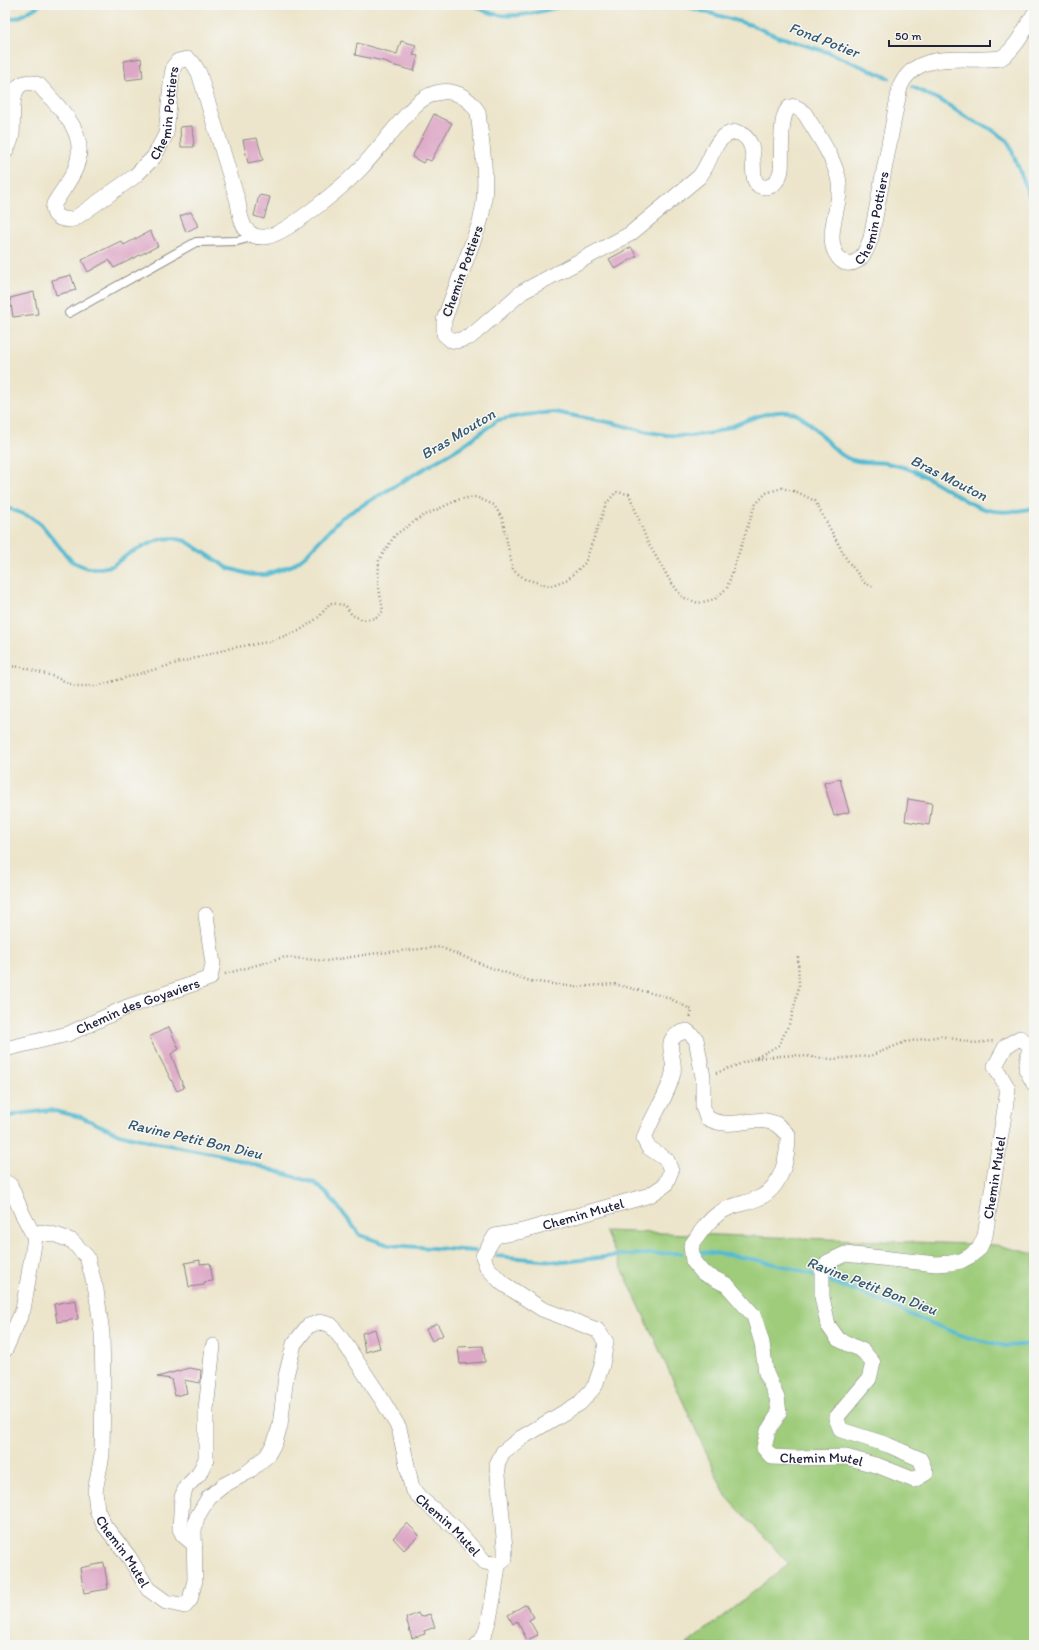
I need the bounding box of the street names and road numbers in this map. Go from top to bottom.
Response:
street label: Chemin Pottiers [146,64,183,163]
street label: Chemin Pottiers [851,170,893,269]
street label: Chemin Pottiers [438,223,487,319]
street label: Chemin des Goyaviers [73,974,202,1038]
street label: Chemin Mutel [980,1135,1010,1220]
street label: Chemin Mutel [540,1195,626,1234]
street label: Chemin Mutel [779,1449,865,1470]
street label: Chemin Mutel [412,1490,484,1560]
street label: Chemin Mutel [92,1513,153,1591]

